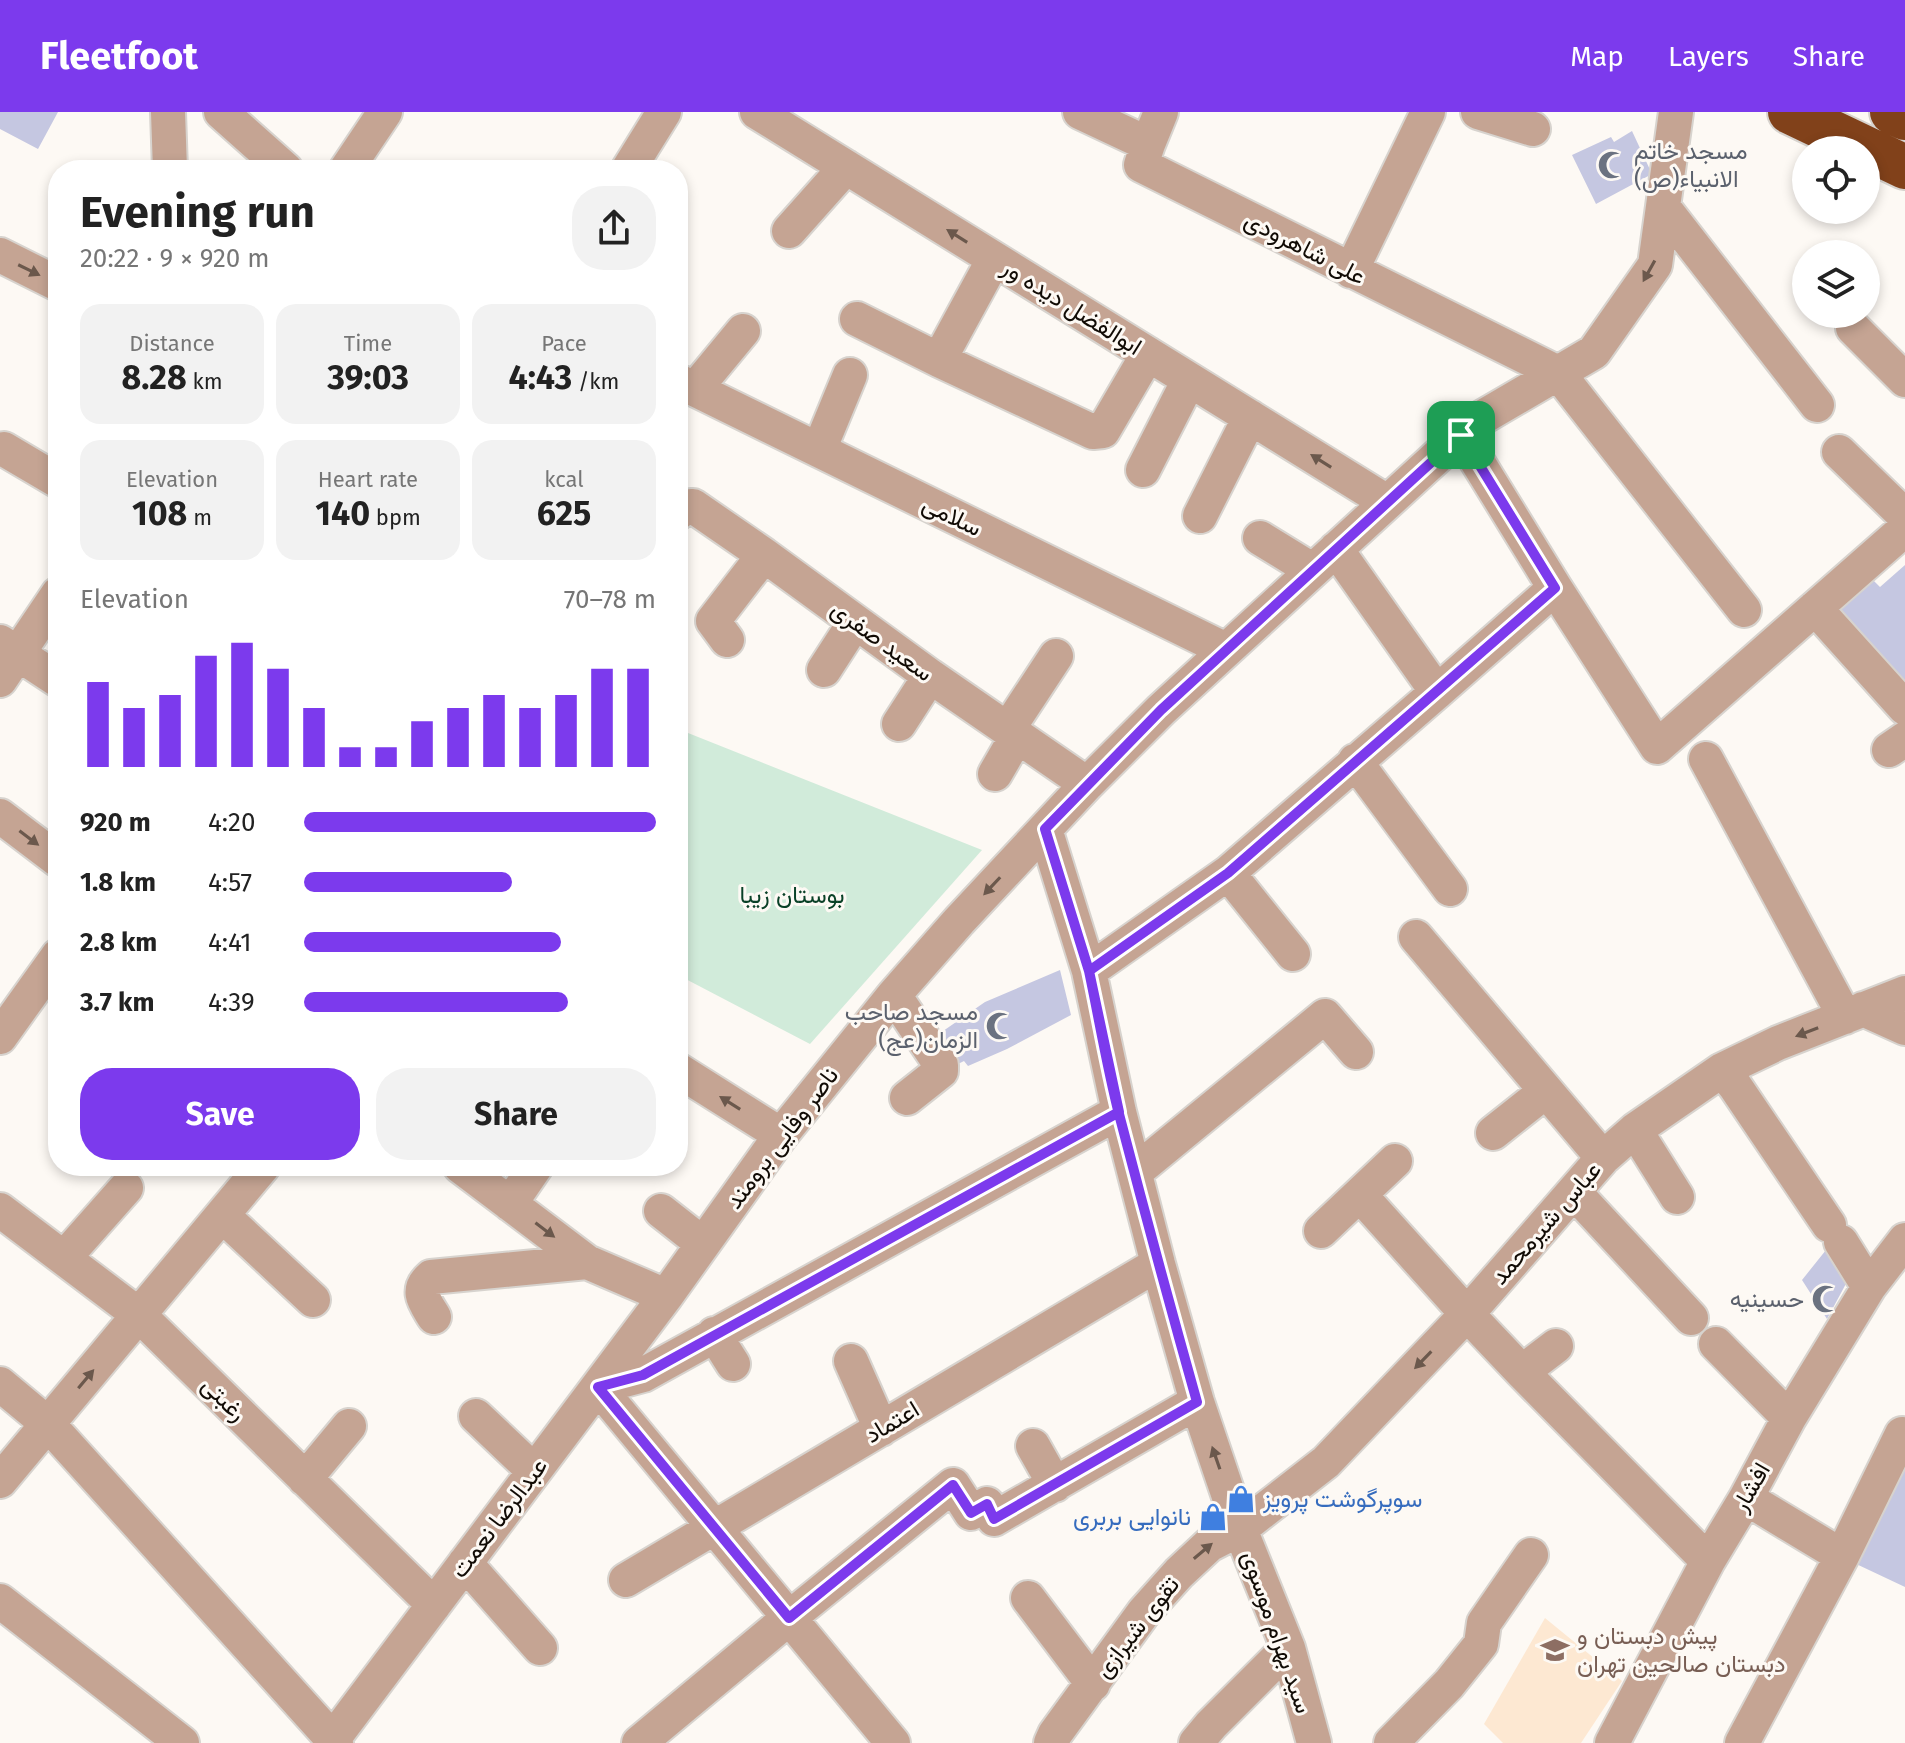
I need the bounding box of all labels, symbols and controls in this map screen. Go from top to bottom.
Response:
text: Fleetfoot [40,33,198,79]
text: Map [1570,40,1624,73]
text: Layers [1668,40,1749,73]
text: Share [1793,40,1865,73]
map controls [1792,136,1880,328]
button: locate [1792,136,1880,224]
place label: مسجد خاتم الانبیاء(ص) [1634,137,1747,193]
mosque icon: مسجد خاتم الانبیاء(ص) [1597,150,1627,180]
text: Evening run [80,186,315,239]
button: share [572,186,656,270]
street label: علی شاهرودی [1239,206,1370,291]
one-way arrow [946,229,968,243]
button: layers [1792,240,1880,328]
text: 20:22 · 9 × 920 m [80,243,269,274]
street label: ابوالفضل دیده ور [996,252,1147,362]
one-way arrow [1643,260,1657,282]
one-way arrow [17,263,41,277]
text: Distance [129,330,215,357]
text: Time [344,330,392,357]
text: Pace [541,330,587,357]
text: 8.28 [121,357,187,398]
text: 39:03 [327,357,409,398]
text: 4:43 [509,357,572,398]
text: km [187,368,223,395]
text: /km [572,368,619,395]
pin [1427,401,1495,469]
icon: arrive [1439,413,1483,457]
one-way arrow [1310,455,1332,469]
text: Elevation [126,466,218,493]
text: Heart rate [318,466,418,493]
text: kcal [544,466,584,493]
street label: سلامی [918,490,986,542]
text: 108 [132,493,187,534]
text: 140 [315,493,370,534]
text: 625 [537,493,591,534]
text: m [187,504,212,531]
text: bpm [370,504,421,531]
text: Elevation [80,584,189,615]
text: 70–78 m [564,584,656,615]
street label: سعید صفری [825,595,938,688]
text: 920 m [80,807,151,838]
text: 4:20 [208,807,255,838]
one-way arrow [19,829,39,845]
text: 1.8 km [80,867,156,898]
text: 4:57 [208,867,252,898]
one-way arrow [983,877,1001,896]
park label: بوستان زیبا [739,881,845,910]
text: 2.8 km [80,927,157,958]
text: 4:41 [208,927,252,958]
text: 3.7 km [80,987,154,1018]
text: 4:39 [208,987,255,1018]
place label: مسجد صاحب الزمان(عج) [845,998,978,1057]
mosque icon: مسجد صاحب الزمان(عج) [985,1011,1015,1041]
one-way arrow [1795,1026,1819,1039]
street label: ناصر وفایی برومند [720,1062,845,1215]
button: Save [80,1068,360,1160]
button: Share [376,1068,656,1160]
one-way arrow [719,1096,741,1110]
street label: عباس شیرمحمد [1485,1156,1608,1291]
one-way arrow [534,1222,555,1238]
mosque icon: حسینیه [1811,1284,1841,1314]
place label: حسینیه [1730,1285,1804,1313]
one-way arrow [1414,1351,1432,1370]
one-way arrow [77,1369,94,1389]
street label: رغبتی [195,1371,252,1428]
street label: اعتماد [860,1395,924,1449]
one-way arrow [1209,1446,1221,1470]
street label: عبدالرضا نعمت [445,1453,554,1584]
street label: افشار [1726,1458,1777,1518]
shop icon: سوپرگوشت پرویز [1226,1484,1256,1514]
place label: سوپرگوشت پرویز [1262,1485,1422,1515]
shop icon: نانوایی بربری [1198,1502,1228,1532]
place label: نانوایی بربری [1073,1503,1191,1532]
one-way arrow [1193,1543,1213,1560]
street label: سید بهرام موسوی [1234,1547,1318,1717]
street label: تقوی شیرازی [1089,1571,1186,1684]
place label: پیش دبستان و دبستان صالحین تهران [1577,1622,1785,1679]
school or university icon: پیش دبستان و دبستان صالحین تهران [1540,1635,1570,1665]

